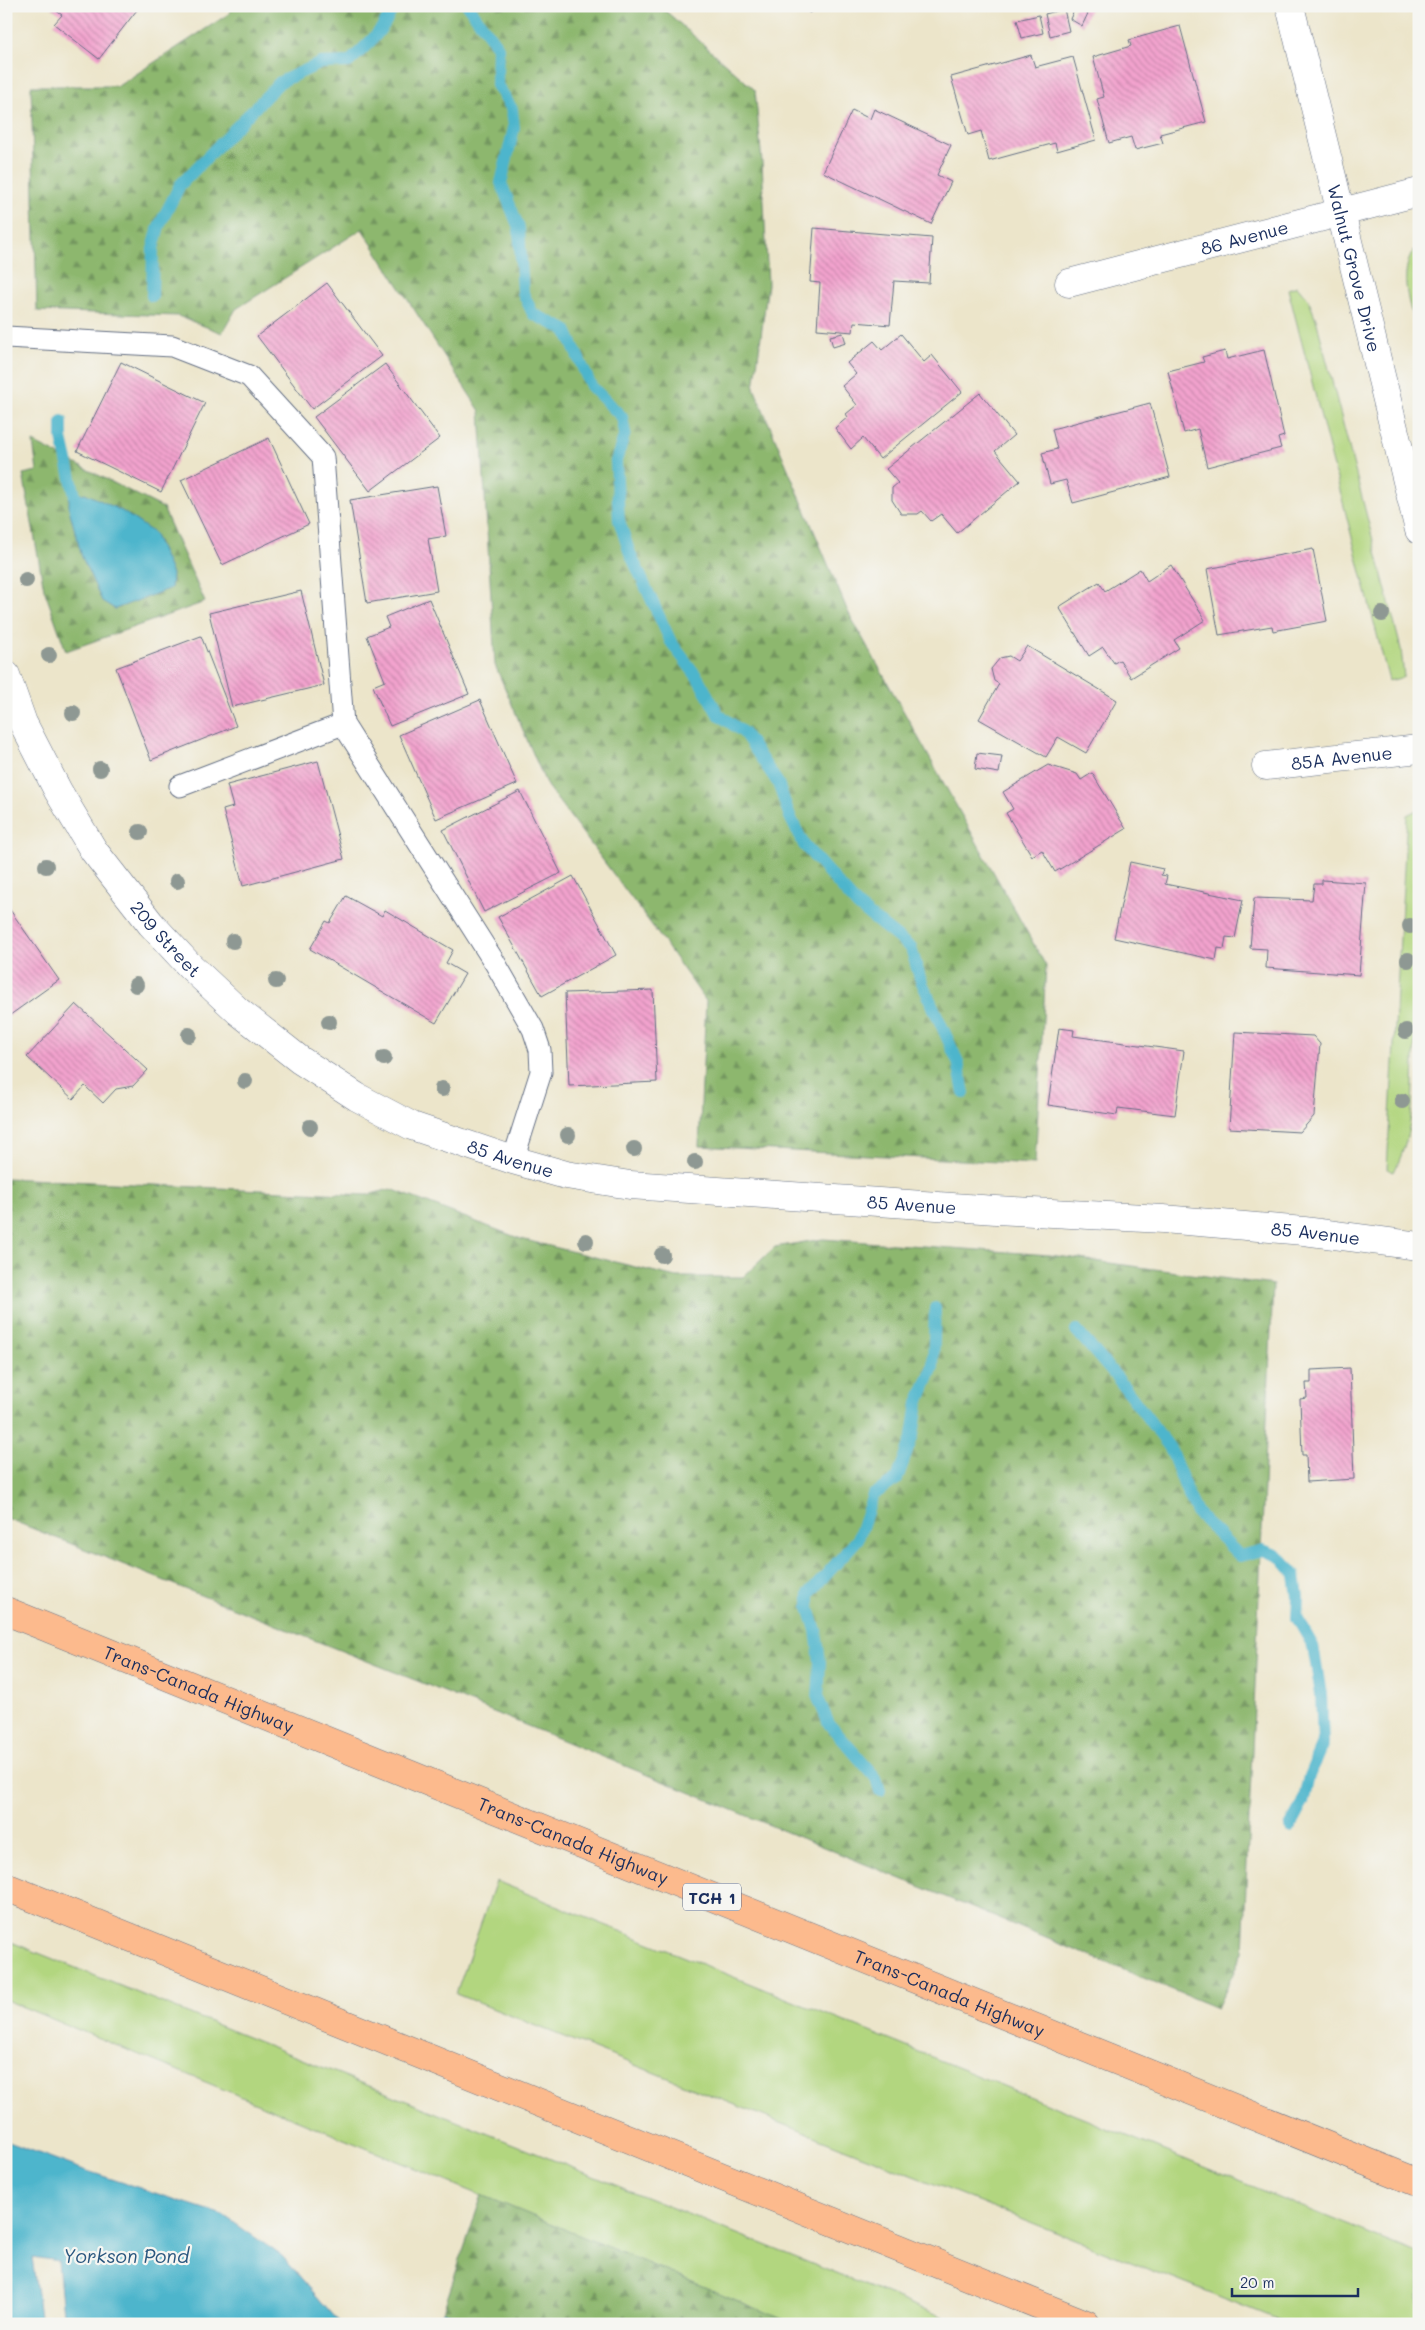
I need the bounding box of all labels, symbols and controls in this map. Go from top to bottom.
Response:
street label: Walnut Grove Drive [1322,182,1387,355]
street label: 86 Avenue [1198,215,1291,260]
street label: 85A Avenue [1290,740,1394,775]
street label: 209 Street [125,896,206,982]
street label: 85 Avenue [464,1133,557,1183]
street label: 85 Avenue [866,1189,957,1219]
street label: 85 Avenue [1270,1216,1362,1250]
street label: Trans-Canada Highway [100,1640,298,1738]
street label: Trans-Canada Highway [474,1791,672,1890]
road number: TCH 1 [683,1884,741,1910]
street label: Trans-Canada Highway [851,1944,1049,2042]
water label: Yorkson Pond [63,2243,190,2268]
scale bar [1232,2265,1359,2297]
text: 20 m [1240,2272,1274,2292]

